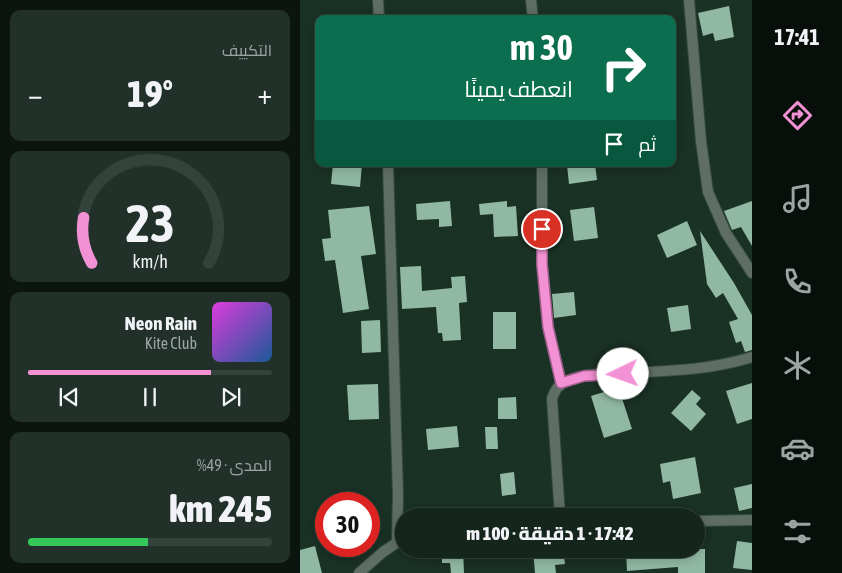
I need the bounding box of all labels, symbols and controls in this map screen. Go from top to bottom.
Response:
text: 17:41 [774,24,820,50]
text: 30 m [510,27,573,67]
icon: right [591,35,656,100]
text: التكييف [222,41,272,59]
text: 19° [127,72,173,115]
text: انعطف يمينًا [464,76,573,102]
text: − [28,78,43,110]
text: + [257,78,272,110]
icon: directions [780,98,815,133]
icon: arrive [600,130,628,158]
text: ثم [638,133,656,155]
icon: music [780,181,815,216]
text: 23 [126,193,174,253]
pin [521,208,563,250]
icon: arrive [528,215,556,243]
text: km/h [132,251,168,272]
icon: phone [780,264,815,299]
text: Neon Rain [125,312,197,334]
text: Kite Club [145,334,197,352]
position arrow [596,347,648,399]
icon: climate [780,348,815,383]
icon: previous [55,383,83,411]
icon: pause [136,383,164,411]
icon: next [217,383,245,411]
icon: car [780,431,815,466]
text: المدى · 49% [197,456,272,474]
text: 245 km [169,487,272,530]
speed limit sign: 30 [315,492,380,557]
icon: filters [780,514,815,549]
text: 17:42 · 1 دقيقة · 100 m [466,522,634,544]

